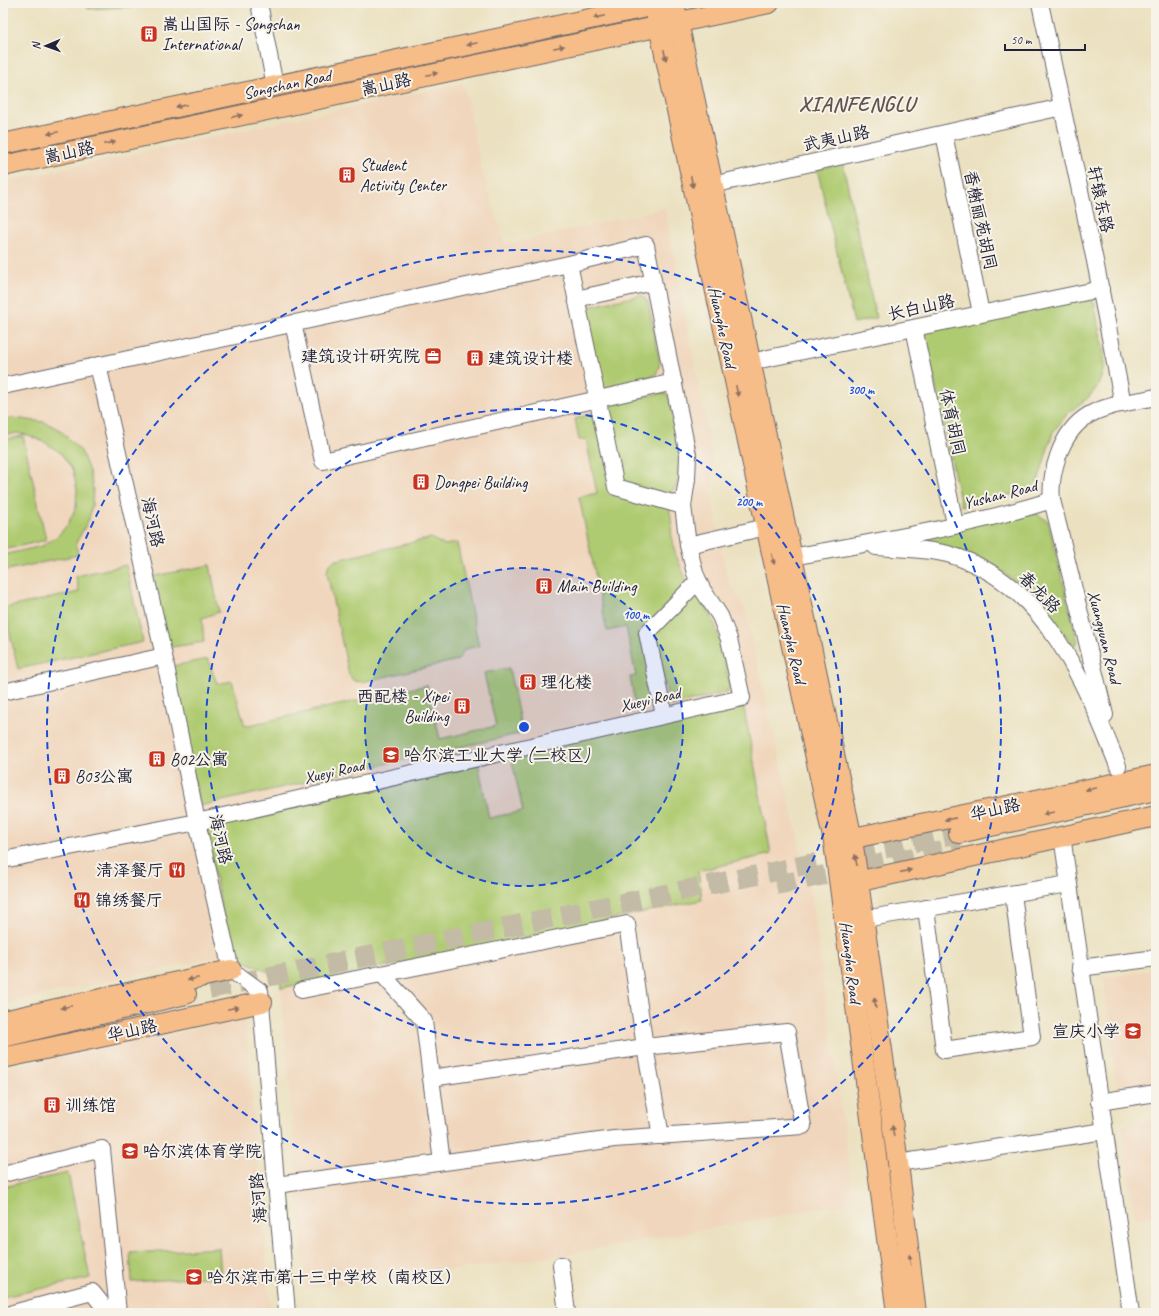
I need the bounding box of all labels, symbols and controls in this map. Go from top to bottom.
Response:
place label: 嵩山国际 - Songshan International [162,14,300,55]
one-way arrow [593,14,605,20]
building icon: 嵩山国际 - Songshan International [139,24,159,44]
north arrow [26,26,66,66]
scale bar [1005,26,1085,52]
text: 50 m [1011,32,1033,48]
text: N [29,41,43,50]
one-way arrow [466,42,478,48]
one-way arrow [553,44,566,50]
one-way arrow [662,49,668,61]
street label: Songshan Road [241,64,335,104]
street label: 嵩山路 [359,69,413,100]
one-way arrow [426,70,438,76]
district label: XIANFENGLU [799,91,919,117]
one-way arrow [174,104,187,110]
one-way arrow [230,112,243,118]
street label: 武夷山路 [801,121,872,156]
one-way arrow [47,131,60,137]
street label: 嵩山路 [42,137,96,168]
one-way arrow [103,140,116,146]
place label: Student Activity Center [360,155,448,196]
street label: 轩辕东路 [1083,164,1118,235]
building icon: Student Activity Center [337,165,357,185]
street label: 香榭丽苑胡同 [960,168,1001,272]
one-way arrow [690,176,696,188]
street label: Huanghe Road [704,285,742,372]
street label: 长白山路 [886,290,957,325]
place label: 建筑设计研究院 [301,346,420,367]
office icon: 建筑设计研究院 [423,346,443,366]
building icon: 建筑设计楼 [465,348,485,368]
place label: 建筑设计楼 [488,348,573,369]
text: 300 m [848,382,875,398]
one-way arrow [734,385,740,397]
street label: 体育胡同 [935,387,970,458]
building icon: Dongpei Building [411,472,431,492]
place label: Dongpei Building [434,472,529,493]
street label: Yushan Road [961,475,1041,514]
text: 200 m [736,494,763,510]
street label: 海河路 [137,495,168,549]
one-way arrow [770,553,776,565]
street label: 春龙路 [1014,567,1065,618]
building icon: Main Building [534,576,554,596]
place label: Main Building [557,576,638,597]
street label: Xuangyuan Road [1083,588,1127,689]
street label: Huanghe Road [772,601,812,688]
text: 100 m [623,607,650,623]
building icon: 理化楼 [518,672,538,692]
place label: 理化楼 [541,672,592,693]
street label: Xueyi Road [618,682,686,717]
place label: 西配楼 - Xipei Building [357,686,452,727]
building icon: 西配楼 - Xipei Building [452,696,472,716]
centre of rings [517,720,531,734]
school or university icon: 哈尔滨工业大学 (二校区) [381,745,401,765]
place label: 哈尔滨工业大学 (二校区) [404,745,591,766]
building icon: B02公寓 [147,749,167,769]
place label: B02公寓 [170,749,228,770]
street label: Xueyi Road [302,754,370,789]
building icon: B03公寓 [52,766,72,786]
place label: B03公寓 [75,766,133,787]
one-way arrow [1084,786,1097,792]
street label: 华山路 [968,794,1022,825]
one-way arrow [1043,811,1056,817]
street label: 海河路 [205,812,236,866]
one-way arrow [944,816,956,822]
one-way arrow [853,854,859,866]
place label: 清泽餐厅 [96,860,164,881]
restaurant icon: 清泽餐厅 [167,860,187,880]
one-way arrow [900,867,912,873]
restaurant icon: 锦绣餐厅 [72,890,92,910]
place label: 锦绣餐厅 [95,890,163,911]
street label: Huanghe Road [835,920,866,1006]
one-way arrow [187,976,199,982]
one-way arrow [872,997,878,1009]
one-way arrow [60,1004,72,1010]
one-way arrow [227,1005,239,1011]
street label: 华山路 [105,1015,159,1046]
place label: 宣庆小学 [1052,1021,1120,1042]
school or university icon: 宣庆小学 [1123,1021,1143,1041]
building icon: 训练馆 [42,1095,62,1115]
place label: 训练馆 [65,1095,116,1116]
one-way arrow [890,1125,896,1137]
school or university icon: 哈尔滨体育学院 [120,1141,140,1161]
place label: 哈尔滨体育学院 [143,1141,262,1162]
street label: 海河路 [246,1172,271,1224]
one-way arrow [907,1254,913,1266]
school or university icon: 哈尔滨市第十三中学校（南校区） [184,1267,204,1287]
place label: 哈尔滨市第十三中学校（南校区） [207,1267,462,1288]

